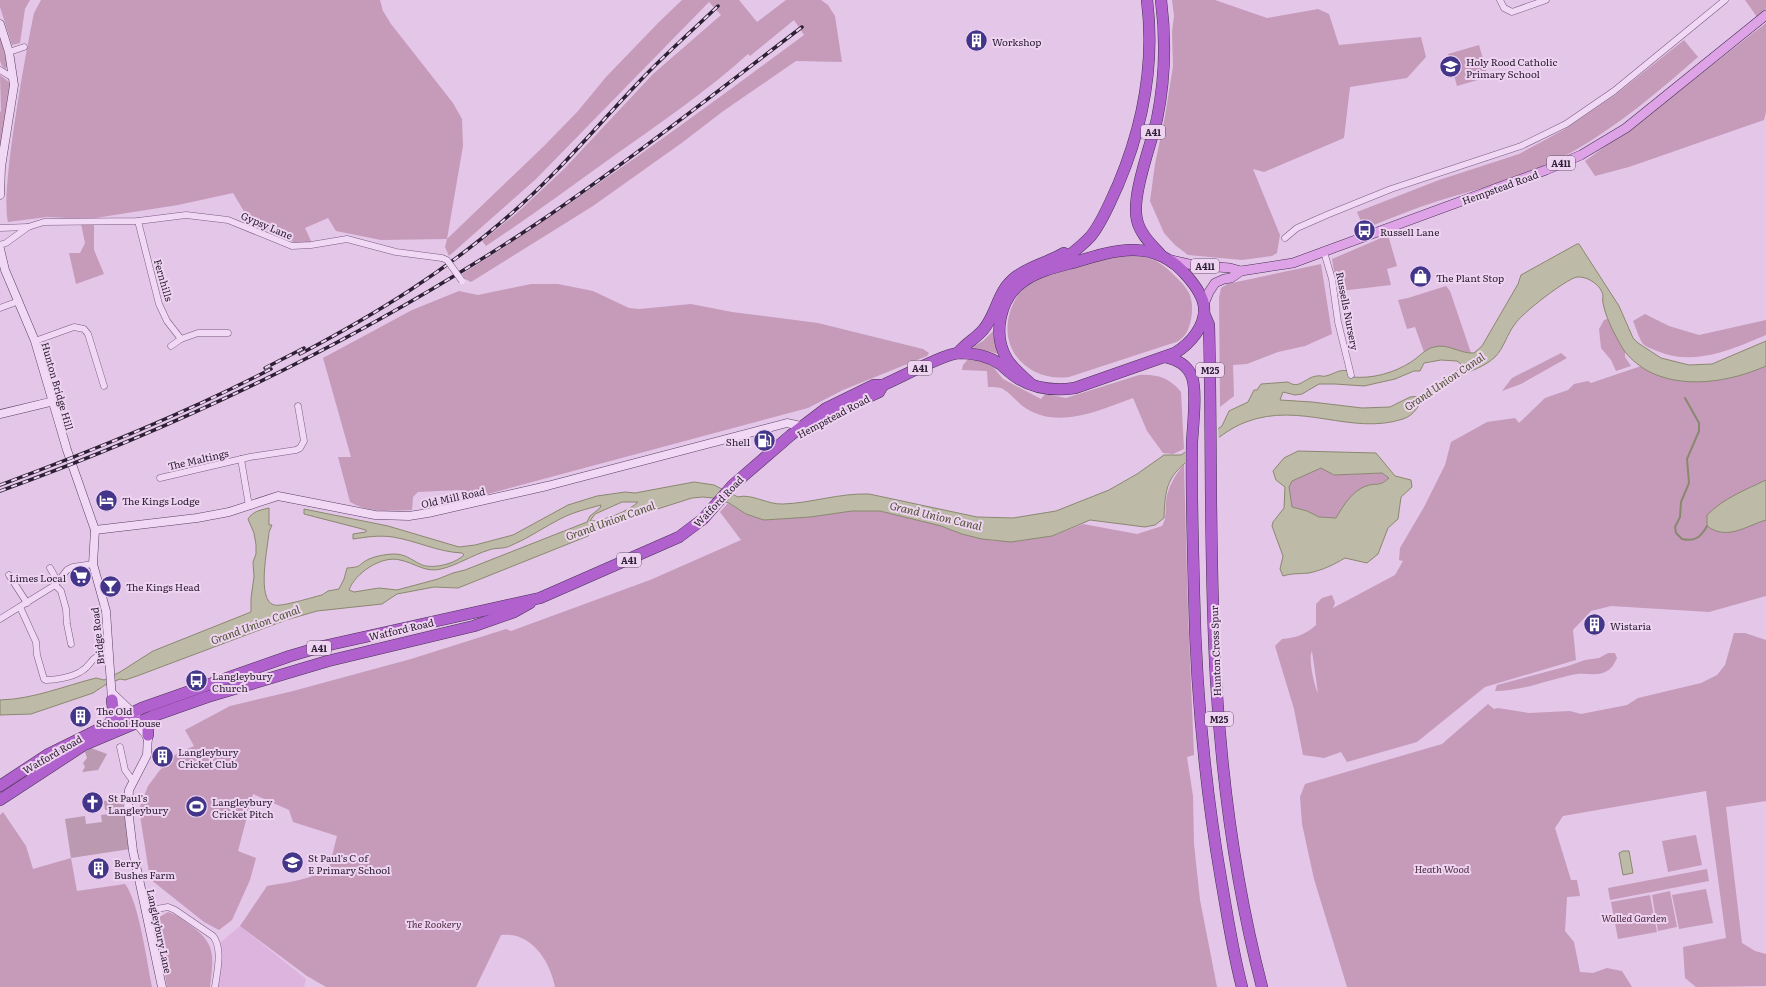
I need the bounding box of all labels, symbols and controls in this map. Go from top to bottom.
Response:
building icon: Workshop [964,28,990,54]
place label: Workshop [992,34,1041,49]
school or university icon: Holy Rood Catholic Primary School [1438,54,1464,80]
place label: Holy Rood Catholic Primary School [1466,54,1558,81]
road number: A41 [1141,125,1165,139]
road number: A411 [1547,156,1575,170]
street label: Hempstead Road [1460,166,1540,208]
street label: Gypsy Lane [239,207,295,243]
bus stop icon: Russell Lane [1351,218,1377,244]
place label: Russell Lane [1380,224,1439,239]
street label: Fernhills [151,257,177,303]
road number: A411 [1191,259,1219,273]
shop icon: The Plant Stop [1407,264,1433,290]
place label: The Plant Stop [1436,270,1504,285]
street label: Russells Nursery [1333,271,1363,352]
street label: Hunton Bridge Hill [38,340,78,432]
water label: Grand Union Canal [1400,347,1488,414]
road number: A41 [908,361,932,375]
road number: M25 [1196,363,1224,377]
street label: Hempstead Road [794,391,872,441]
fuel station icon: Shell [752,428,778,454]
place label: Shell [726,434,751,449]
street label: The Maltings [166,445,230,473]
street label: Watford Road [690,472,746,530]
street label: Old Mill Road [420,483,486,511]
hotel icon: The Kings Lodge [93,487,119,513]
place label: The Kings Lodge [122,493,200,508]
water label: Grand Union Canal [563,496,658,544]
water label: Grand Union Canal [888,497,985,534]
road number: A41 [617,553,641,567]
supermarket icon: Limes Local [68,564,94,590]
place label: Limes Local [9,570,67,585]
bar icon: The Kings Head [97,573,123,599]
place label: The Kings Head [126,579,200,594]
water label: Grand Union Canal [208,600,303,648]
street label: Hunton Cross Spur [1206,605,1224,697]
street label: Bridge Road [87,607,107,665]
building icon: Wistaria [1582,612,1608,638]
street label: Watford Road [367,614,435,644]
place label: Wistaria [1610,618,1652,633]
road number: A41 [307,641,331,655]
bus stop icon: Langleybury Church [183,668,209,694]
place label: Langleybury Church [212,668,273,695]
building icon: The Old School House [67,703,93,729]
place label: The Old School House [96,703,161,730]
road number: M25 [1205,712,1233,726]
street label: Watford Road [19,731,85,777]
building icon: Langleybury Cricket Club [150,744,176,770]
place label: Langleybury Cricket Club [178,744,239,771]
church icon: St Paul's Langleybury [79,790,105,816]
place label: St Paul's Langleybury [108,790,169,817]
sports icon: Langleybury Cricket Pitch [183,794,209,820]
place label: Langleybury Cricket Pitch [212,794,274,821]
school or university icon: St Paul's C of E Primary School [280,850,306,876]
place label: St Paul's C of E Primary School [308,850,391,877]
building icon: Berry Bushes Farm [86,855,112,881]
place label: Berry Bushes Farm [114,855,175,882]
park label: Heath Wood [1414,861,1470,876]
street label: Langleybury Lane [144,887,176,975]
park label: Walled Garden [1601,910,1667,925]
park label: The Rookery [407,916,462,931]

